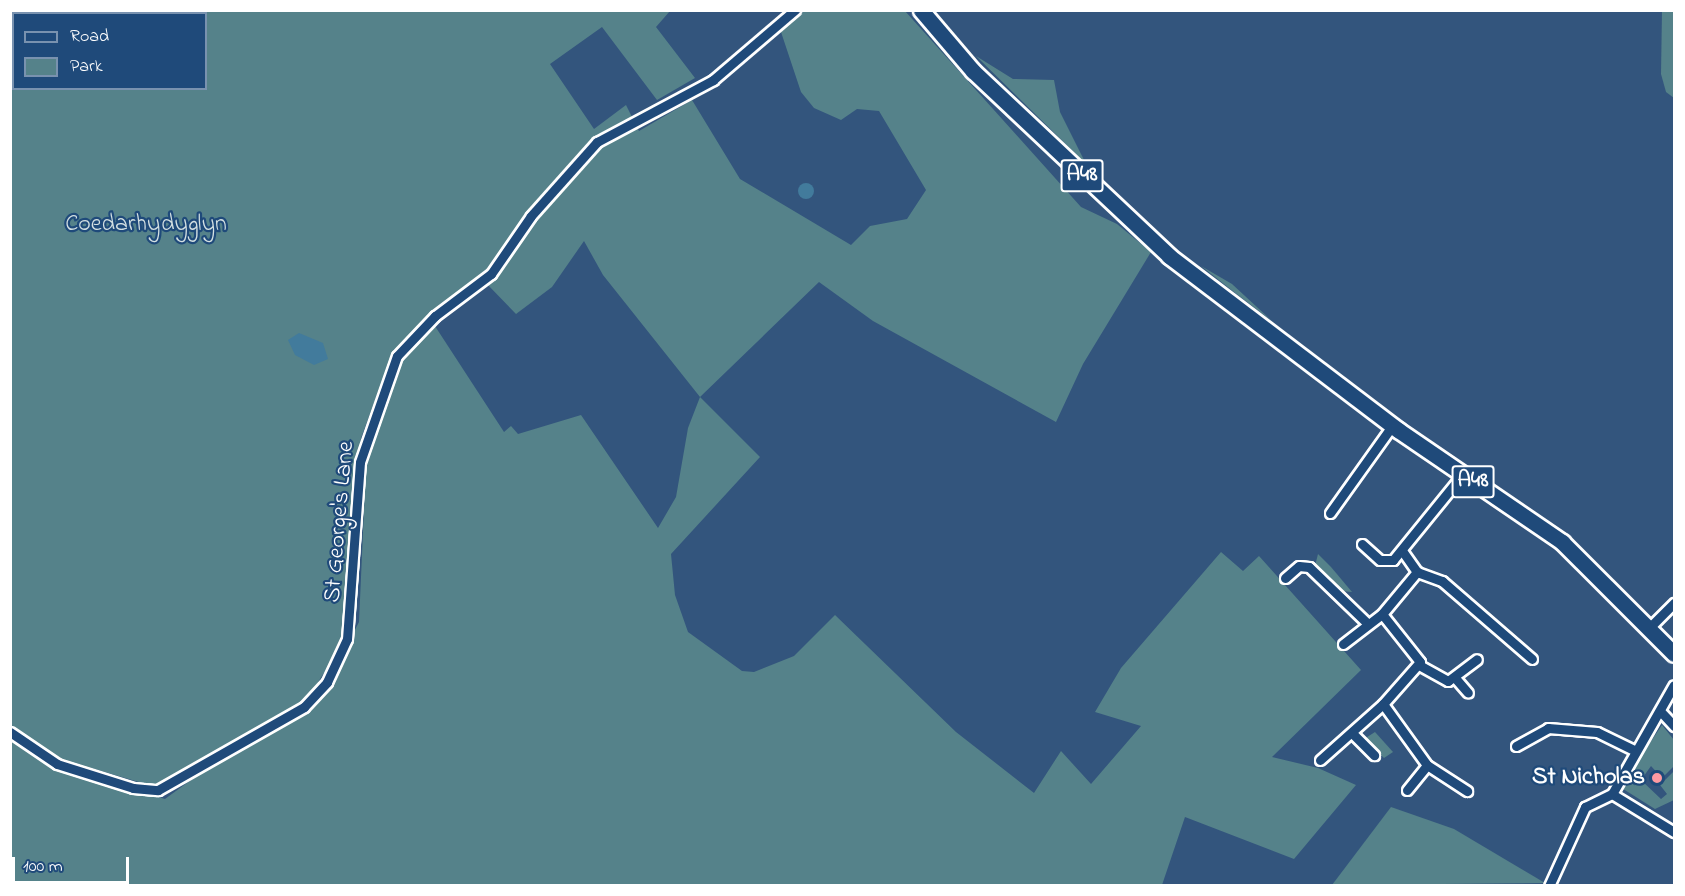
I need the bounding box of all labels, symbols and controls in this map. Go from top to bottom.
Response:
legend [12,12,207,90]
text: Road [70,24,109,50]
text: Park [70,54,103,80]
road number: A48 [1060,157,1104,195]
park label: Coedarhydyglyn [65,211,227,239]
street label: St George's Lane [319,440,361,604]
road number: A48 [1450,463,1496,501]
place label: St Nicholas [1532,764,1645,792]
marker: St Nicholas [1650,771,1664,785]
scale bar [15,845,132,883]
text: 100 m [23,854,63,880]

